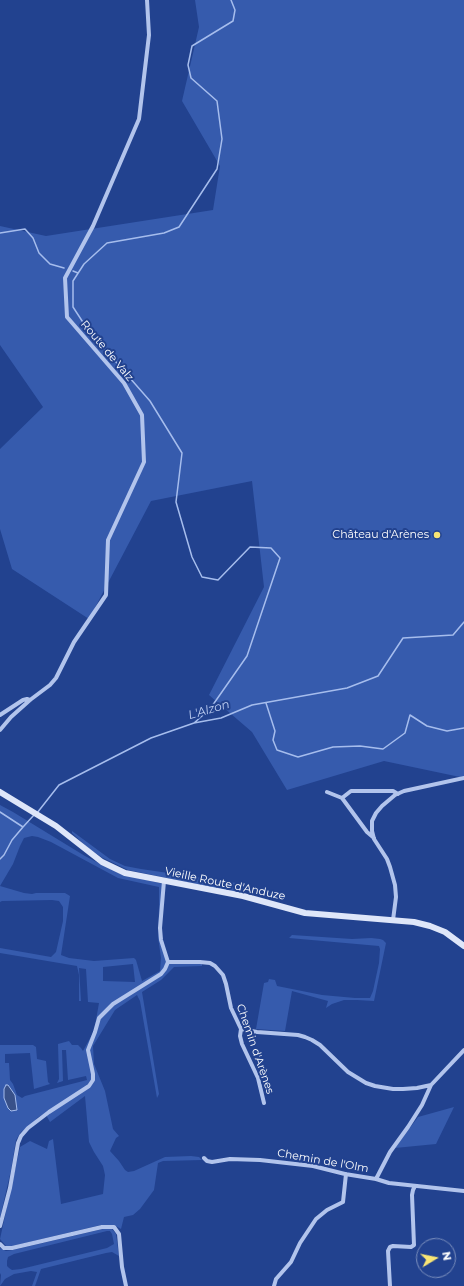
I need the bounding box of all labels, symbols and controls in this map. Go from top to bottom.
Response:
street label: Route de Valz [78,318,136,384]
place label: Château d'Arènes [332,528,429,542]
marker: Château d'Arènes [432,530,442,540]
water label: L'Alzon [187,697,231,723]
street label: Vieille Route d'Anduze [163,865,287,903]
street label: Chemin d'Arènes [233,1002,277,1096]
street label: Chemin de l'Olm [276,1146,370,1176]
north arrow [416,1238,456,1278]
text: N [439,1250,454,1262]

